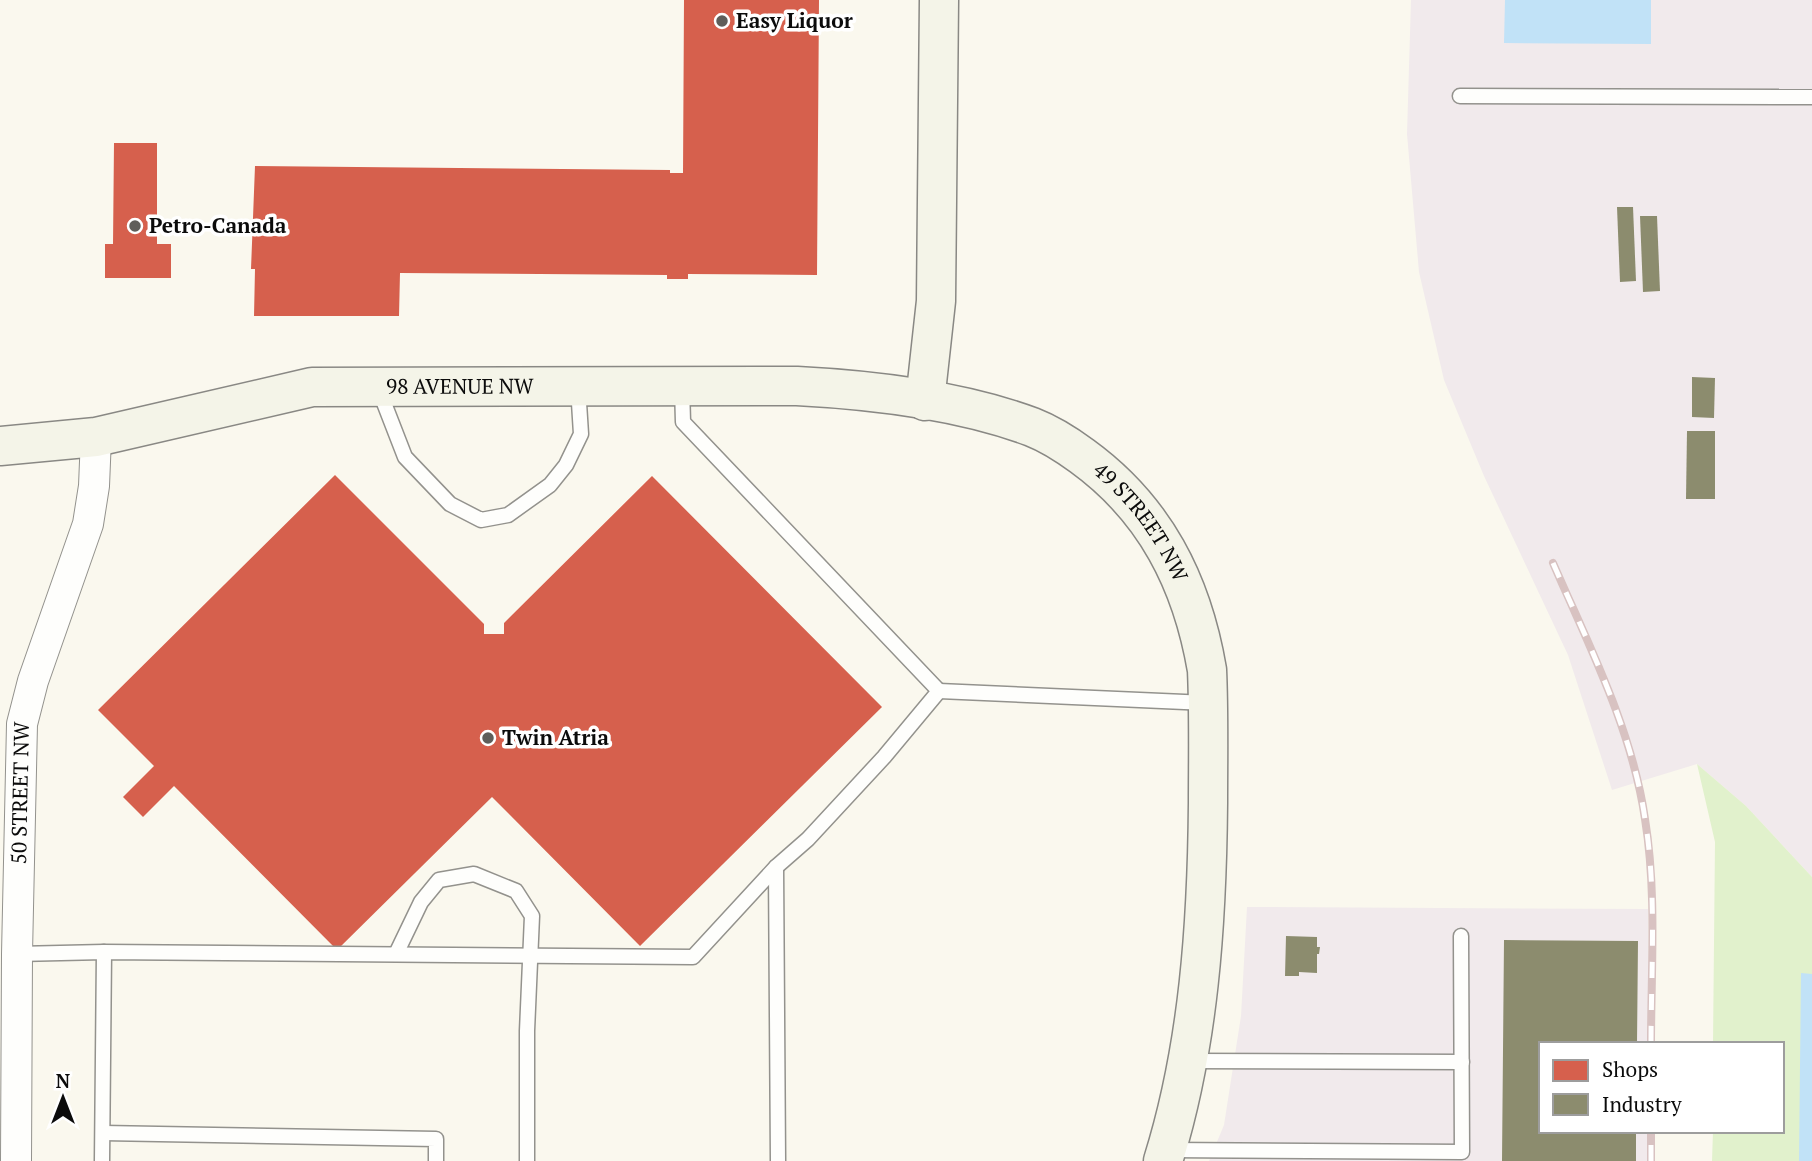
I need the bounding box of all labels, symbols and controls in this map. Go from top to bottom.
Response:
place label: Easy Liquor [736,6,853,34]
marker: Easy Liquor [714,13,730,29]
place label: Petro-Canada [149,211,287,239]
marker: Petro-Canada [127,218,143,234]
street label: 98 AVENUE NW [386,372,534,400]
street label: 49 STREET NW [1088,456,1195,586]
street label: 50 STREET NW [4,721,35,865]
place label: Twin Atria [502,723,609,751]
marker: Twin Atria [480,730,496,746]
legend [1539,1042,1784,1133]
text: Shops [1602,1055,1658,1083]
north arrow [28,1063,98,1133]
text: N [56,1068,71,1093]
text: Industry [1602,1090,1682,1118]

